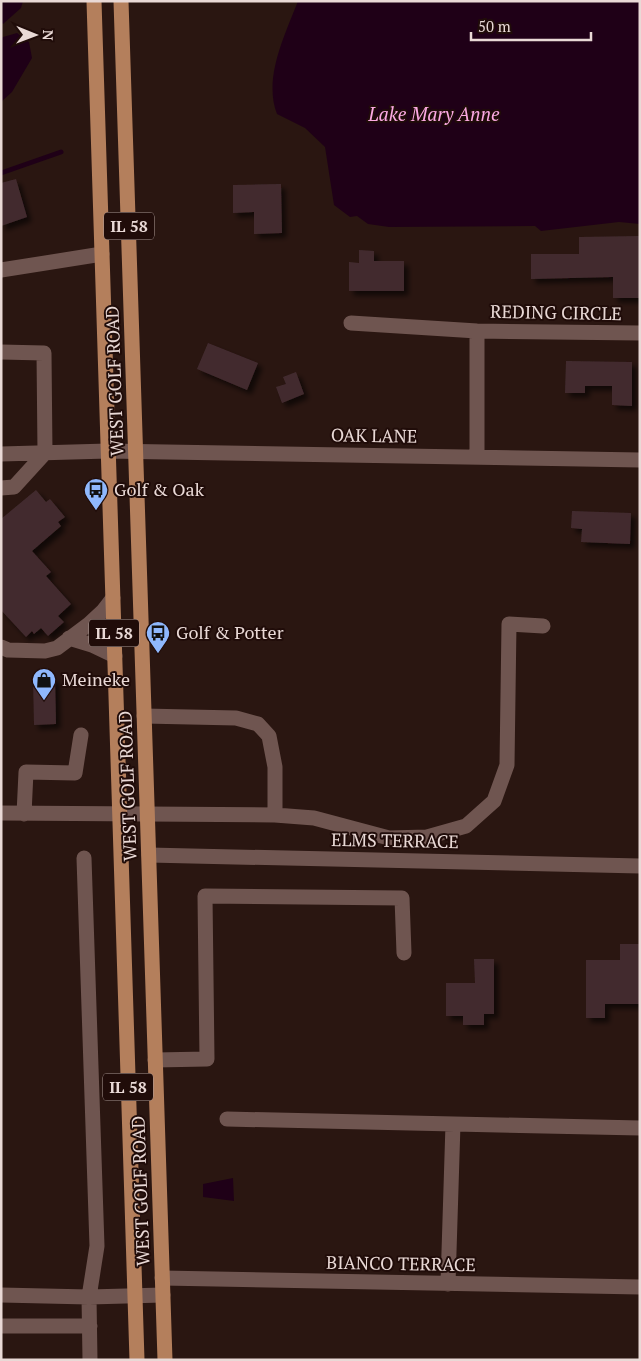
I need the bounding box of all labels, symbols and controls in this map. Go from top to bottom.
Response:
north arrow [10,10,60,60]
scale bar [471,10,591,42]
text: 50 m [478,16,511,36]
text: N [39,30,58,41]
water label: Lake Mary Anne [367,101,500,126]
road number: IL 58 [104,212,154,240]
street label: REDING CIRCLE [490,299,622,325]
street label: WEST GOLF ROAD [99,305,129,457]
street label: OAK LANE [331,422,417,448]
bus stop icon: Golf & Oak [83,477,109,511]
place label: Golf & Oak [114,477,205,501]
road number: IL 58 [89,620,139,646]
bus stop icon: Golf & Potter [145,620,171,654]
place label: Golf & Potter [176,620,284,644]
shop icon: Meineke [31,667,57,701]
place label: Meineke [62,667,130,691]
street label: WEST GOLF ROAD [112,710,142,862]
street label: ELMS TERRACE [331,827,459,853]
road number: IL 58 [103,1074,153,1100]
street label: WEST GOLF ROAD [125,1115,155,1267]
street label: BIANCO TERRACE [326,1250,476,1276]

